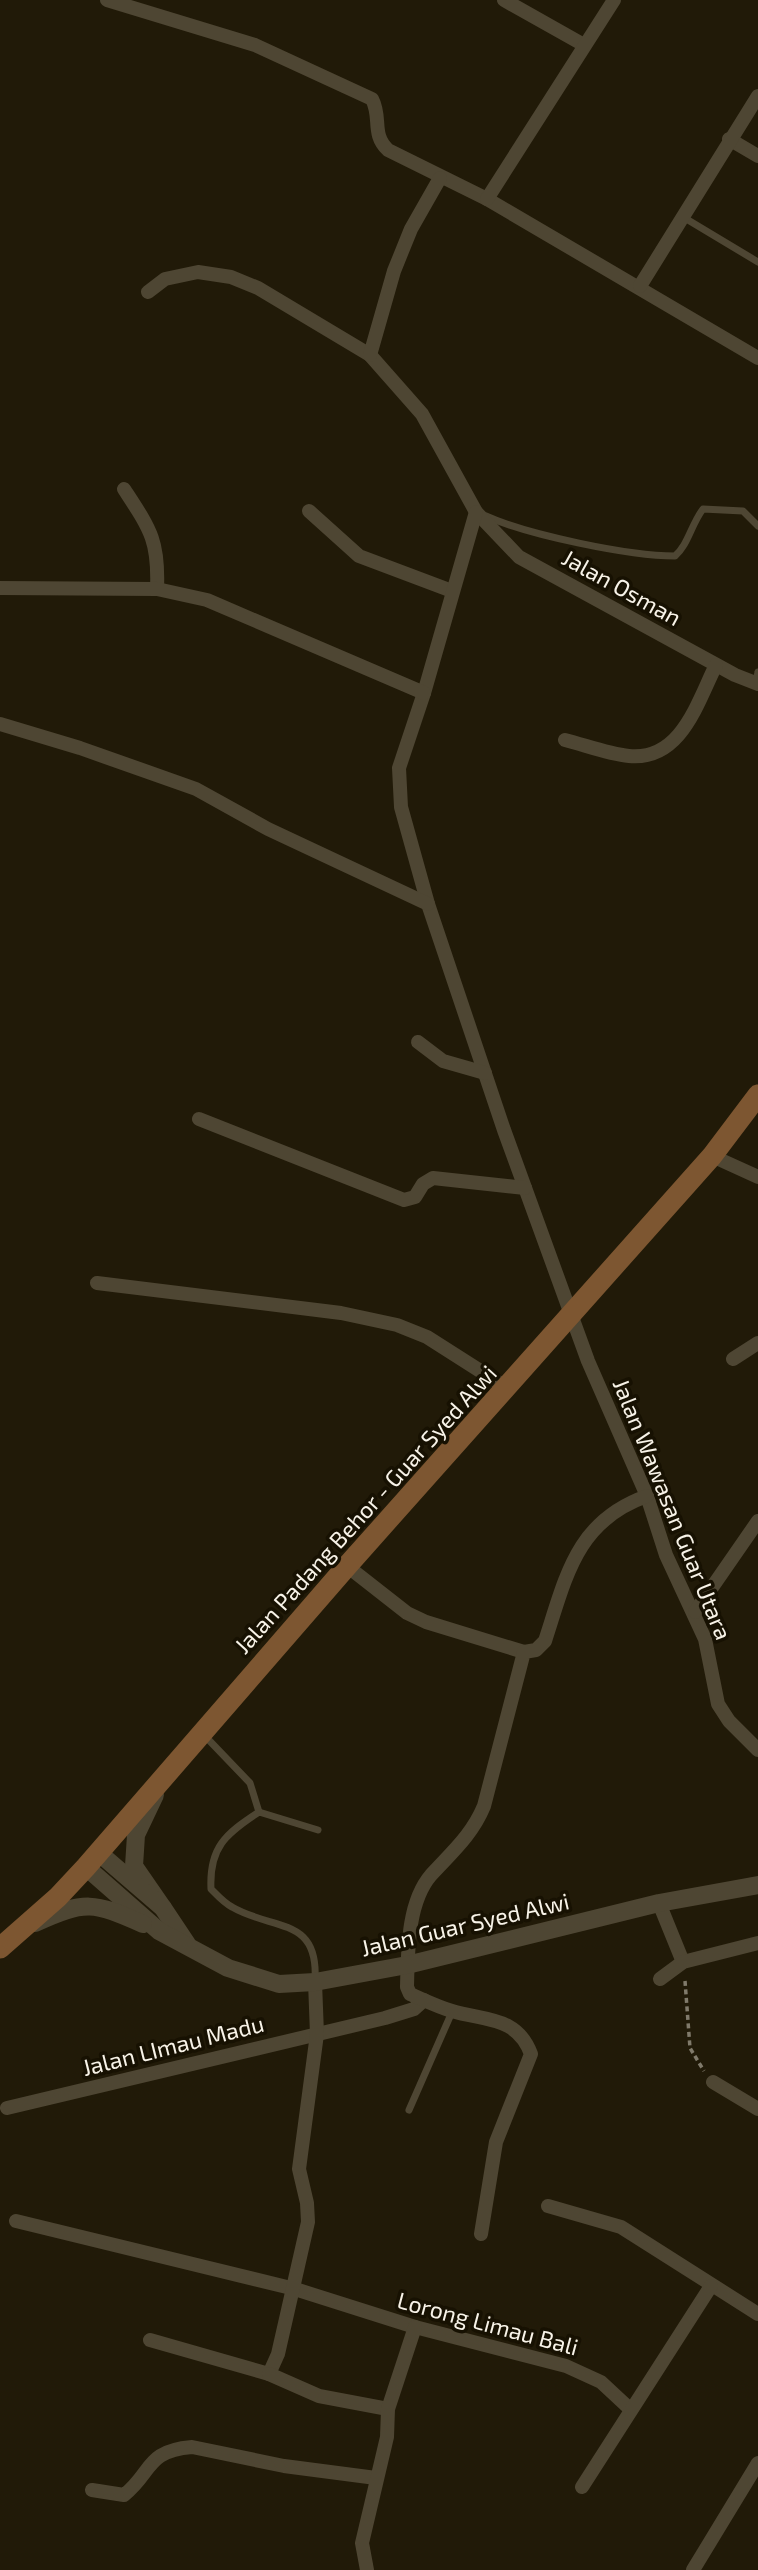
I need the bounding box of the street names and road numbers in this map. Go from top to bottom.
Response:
street label: Jalan Osman [558,543,686,631]
street label: Jalan Padang Behor - Guar Syed Alwi [228,1359,502,1659]
street label: Jalan Wawasan Guar Utara [608,1374,738,1644]
street label: Jalan Guar Syed Alwi [358,1886,572,1962]
street label: Jalan LImau Madu [79,2009,267,2081]
street label: Lorong Limau Bali [394,2285,582,2361]

